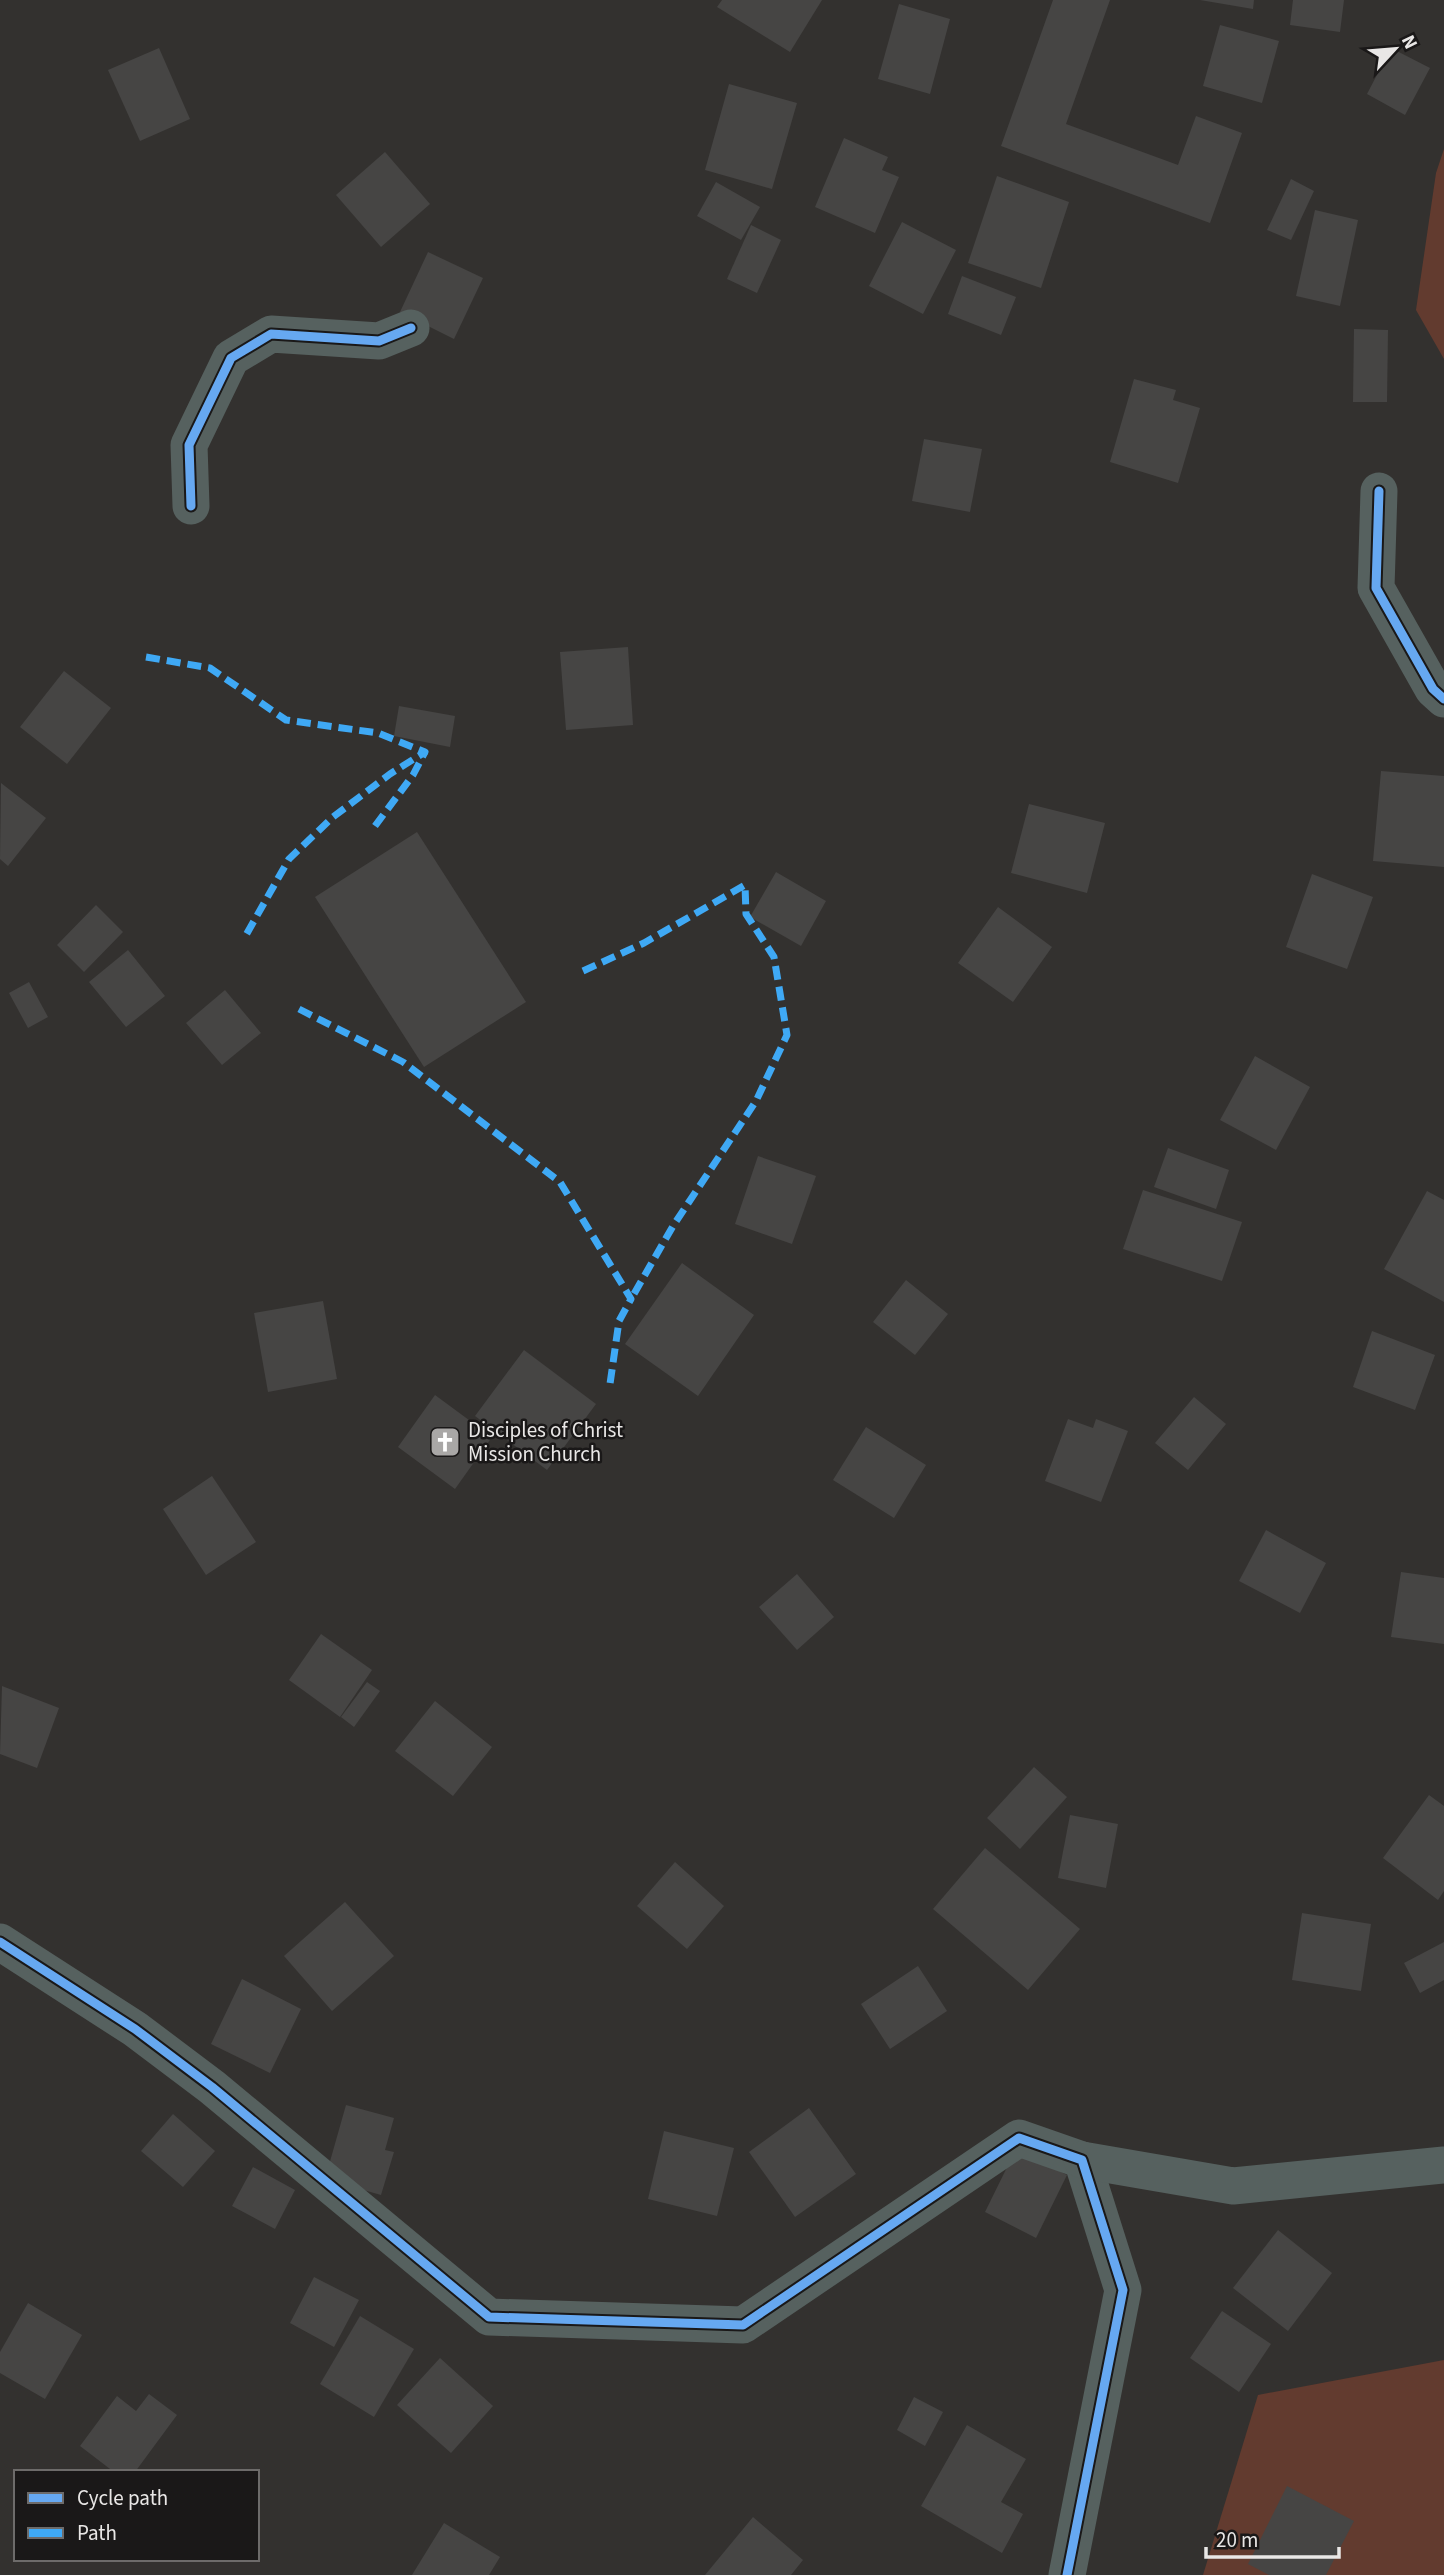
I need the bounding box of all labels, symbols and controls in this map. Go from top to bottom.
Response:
north arrow [1360,14,1430,84]
text: N [1394,31,1424,54]
place label: Disciples of Christ Mission Church [468,1415,623,1469]
church icon: Disciples of Christ Mission Church [428,1425,462,1459]
legend [14,2470,259,2561]
text: Cycle path [77,2483,168,2513]
scale bar [1206,2516,1339,2560]
text: Path [77,2518,117,2548]
text: 20 m [1216,2525,1258,2555]

